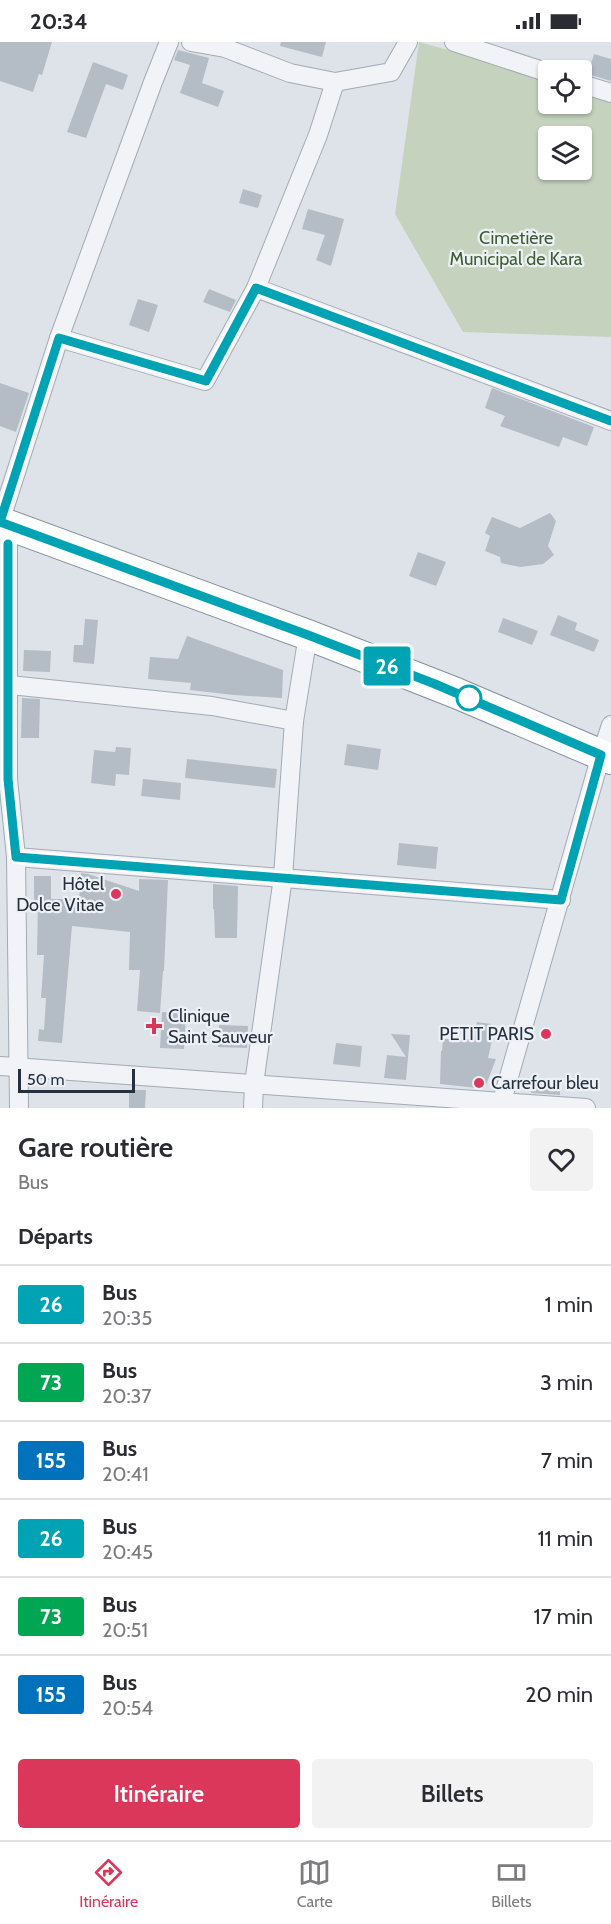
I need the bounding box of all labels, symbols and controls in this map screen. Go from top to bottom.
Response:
text: 20:34 [30,8,88,35]
map controls [538,60,592,180]
button: locate [538,60,592,114]
button: layers [538,126,592,180]
park label: Cimetière Municipal de Kara [450,227,583,270]
line badge: 26 [360,646,414,686]
text: 26 [376,654,398,679]
unlabelled marker [456,685,482,711]
place label: Hôtel Dolce Vitae [16,873,105,916]
marker: Hôtel Dolce Vitae [109,887,123,901]
place label: Clinique Saint Sauveur [168,1005,273,1048]
marker: Clinique Saint Sauveur [145,1017,163,1035]
place label: PETIT PARIS [439,1023,534,1045]
marker: PETIT PARIS [539,1027,553,1041]
scale bar [18,1066,135,1094]
text: 50 m [27,1070,64,1089]
place label: Carrefour bleu [491,1072,599,1094]
marker: Carrefour bleu [472,1076,486,1090]
button: heart [530,1128,593,1191]
text: Gare routière [18,1130,173,1164]
text: Bus [18,1170,49,1194]
text: Départs [18,1223,93,1250]
text: Bus [102,1279,137,1306]
text: 1 min [545,1291,593,1318]
text: 26 [40,1292,62,1317]
text: 20:35 [102,1306,152,1330]
text: Bus [102,1357,137,1384]
text: 3 min [540,1369,593,1396]
text: 73 [40,1370,62,1395]
text: 20:37 [102,1384,151,1408]
text: Bus [102,1435,137,1462]
text: 7 min [541,1447,593,1474]
text: 155 [36,1448,66,1473]
text: 20:41 [102,1462,149,1486]
text: Bus [102,1513,137,1540]
text: 11 min [537,1525,593,1552]
text: 26 [40,1526,62,1551]
text: 20:45 [102,1540,153,1564]
text: Bus [102,1591,137,1618]
text: 17 min [534,1603,593,1630]
text: 73 [40,1604,62,1629]
text: 20:51 [102,1618,148,1642]
text: Bus [102,1669,137,1696]
text: 20 min [525,1681,593,1708]
text: 155 [36,1682,66,1707]
text: 20:54 [102,1696,153,1720]
button: Itinéraire [18,1759,300,1828]
button: Billets [312,1759,593,1828]
tab: Itinéraire [79,1856,138,1911]
tab: Carte [297,1856,333,1911]
tab: Billets [491,1856,532,1911]

